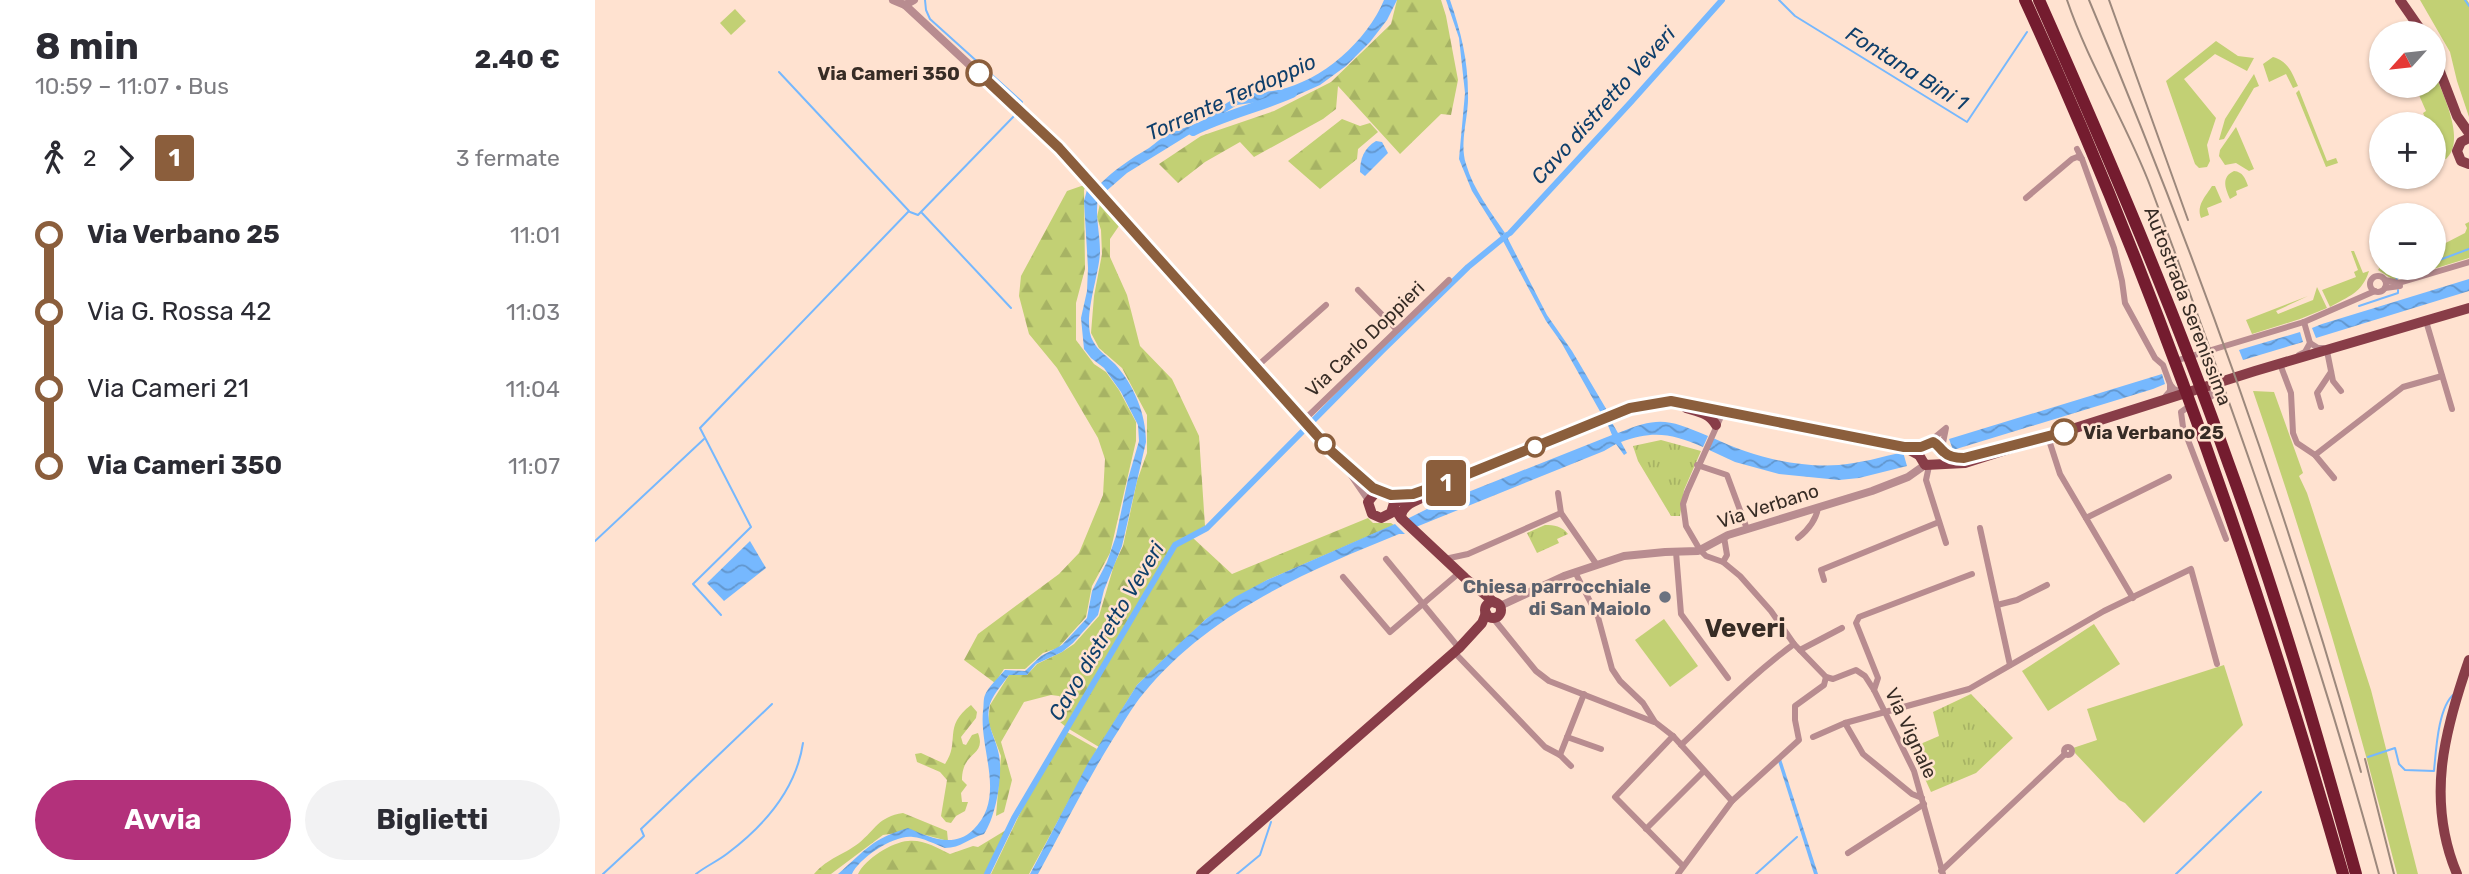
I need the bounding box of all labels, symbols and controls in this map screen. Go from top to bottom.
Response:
water label: Cavo distretto Veveri [1526,20,1681,189]
water label: Fontana Bini 1 [1842,21,1973,116]
north arrow [2369,21,2447,98]
map controls [2369,21,2446,280]
text: 8 min [35,23,139,69]
text: 2.40 € [475,44,560,75]
water label: Torrente Terdoppio [1142,48,1320,146]
marker: Via Cameri 350 [966,60,992,86]
place label: Via Cameri 350 [817,62,960,85]
text: 10:59 – 11:07 · Bus [35,72,229,100]
button: + [2369,112,2446,189]
icon: walk [35,139,73,177]
icon: forward [107,139,145,177]
text: 2 [83,144,97,172]
text: 1 [169,144,180,172]
text: 3 fermate [456,144,560,172]
street label: Autostrada Serenissima [2139,203,2237,409]
button: − [2369,203,2446,280]
text: Via Verbano 25 [87,219,280,250]
text: 11:01 [510,221,560,249]
street label: Via Carlo Doppieri [1301,276,1429,402]
text: Via G. Rossa 42 [87,296,272,327]
text: 11:03 [506,298,560,326]
text: Via Cameri 21 [87,373,249,404]
text: 11:04 [506,375,560,403]
marker: Via Verbano 25 [2051,419,2077,445]
place label: Via Verbano 25 [2083,421,2224,444]
unlabelled marker [1315,434,1335,454]
unlabelled marker [1525,437,1545,457]
text: Via Cameri 350 [87,450,282,481]
text: 11:07 [508,452,560,480]
line badge: 1 [1423,460,1469,506]
text: 1 [1440,469,1452,497]
street label: Via Verbano [1714,479,1822,533]
water label: Cavo distretto Veveri [1043,537,1170,725]
place label: Chiesa parrocchiale di San Maiolo [1463,575,1651,620]
marker: Chiesa parrocchiale di San Maiolo [1657,589,1673,605]
district label: Veveri [1704,613,1786,644]
street label: Via Vignale [1880,684,1942,782]
button: Avvia [35,780,291,860]
button: Biglietti [305,780,560,860]

